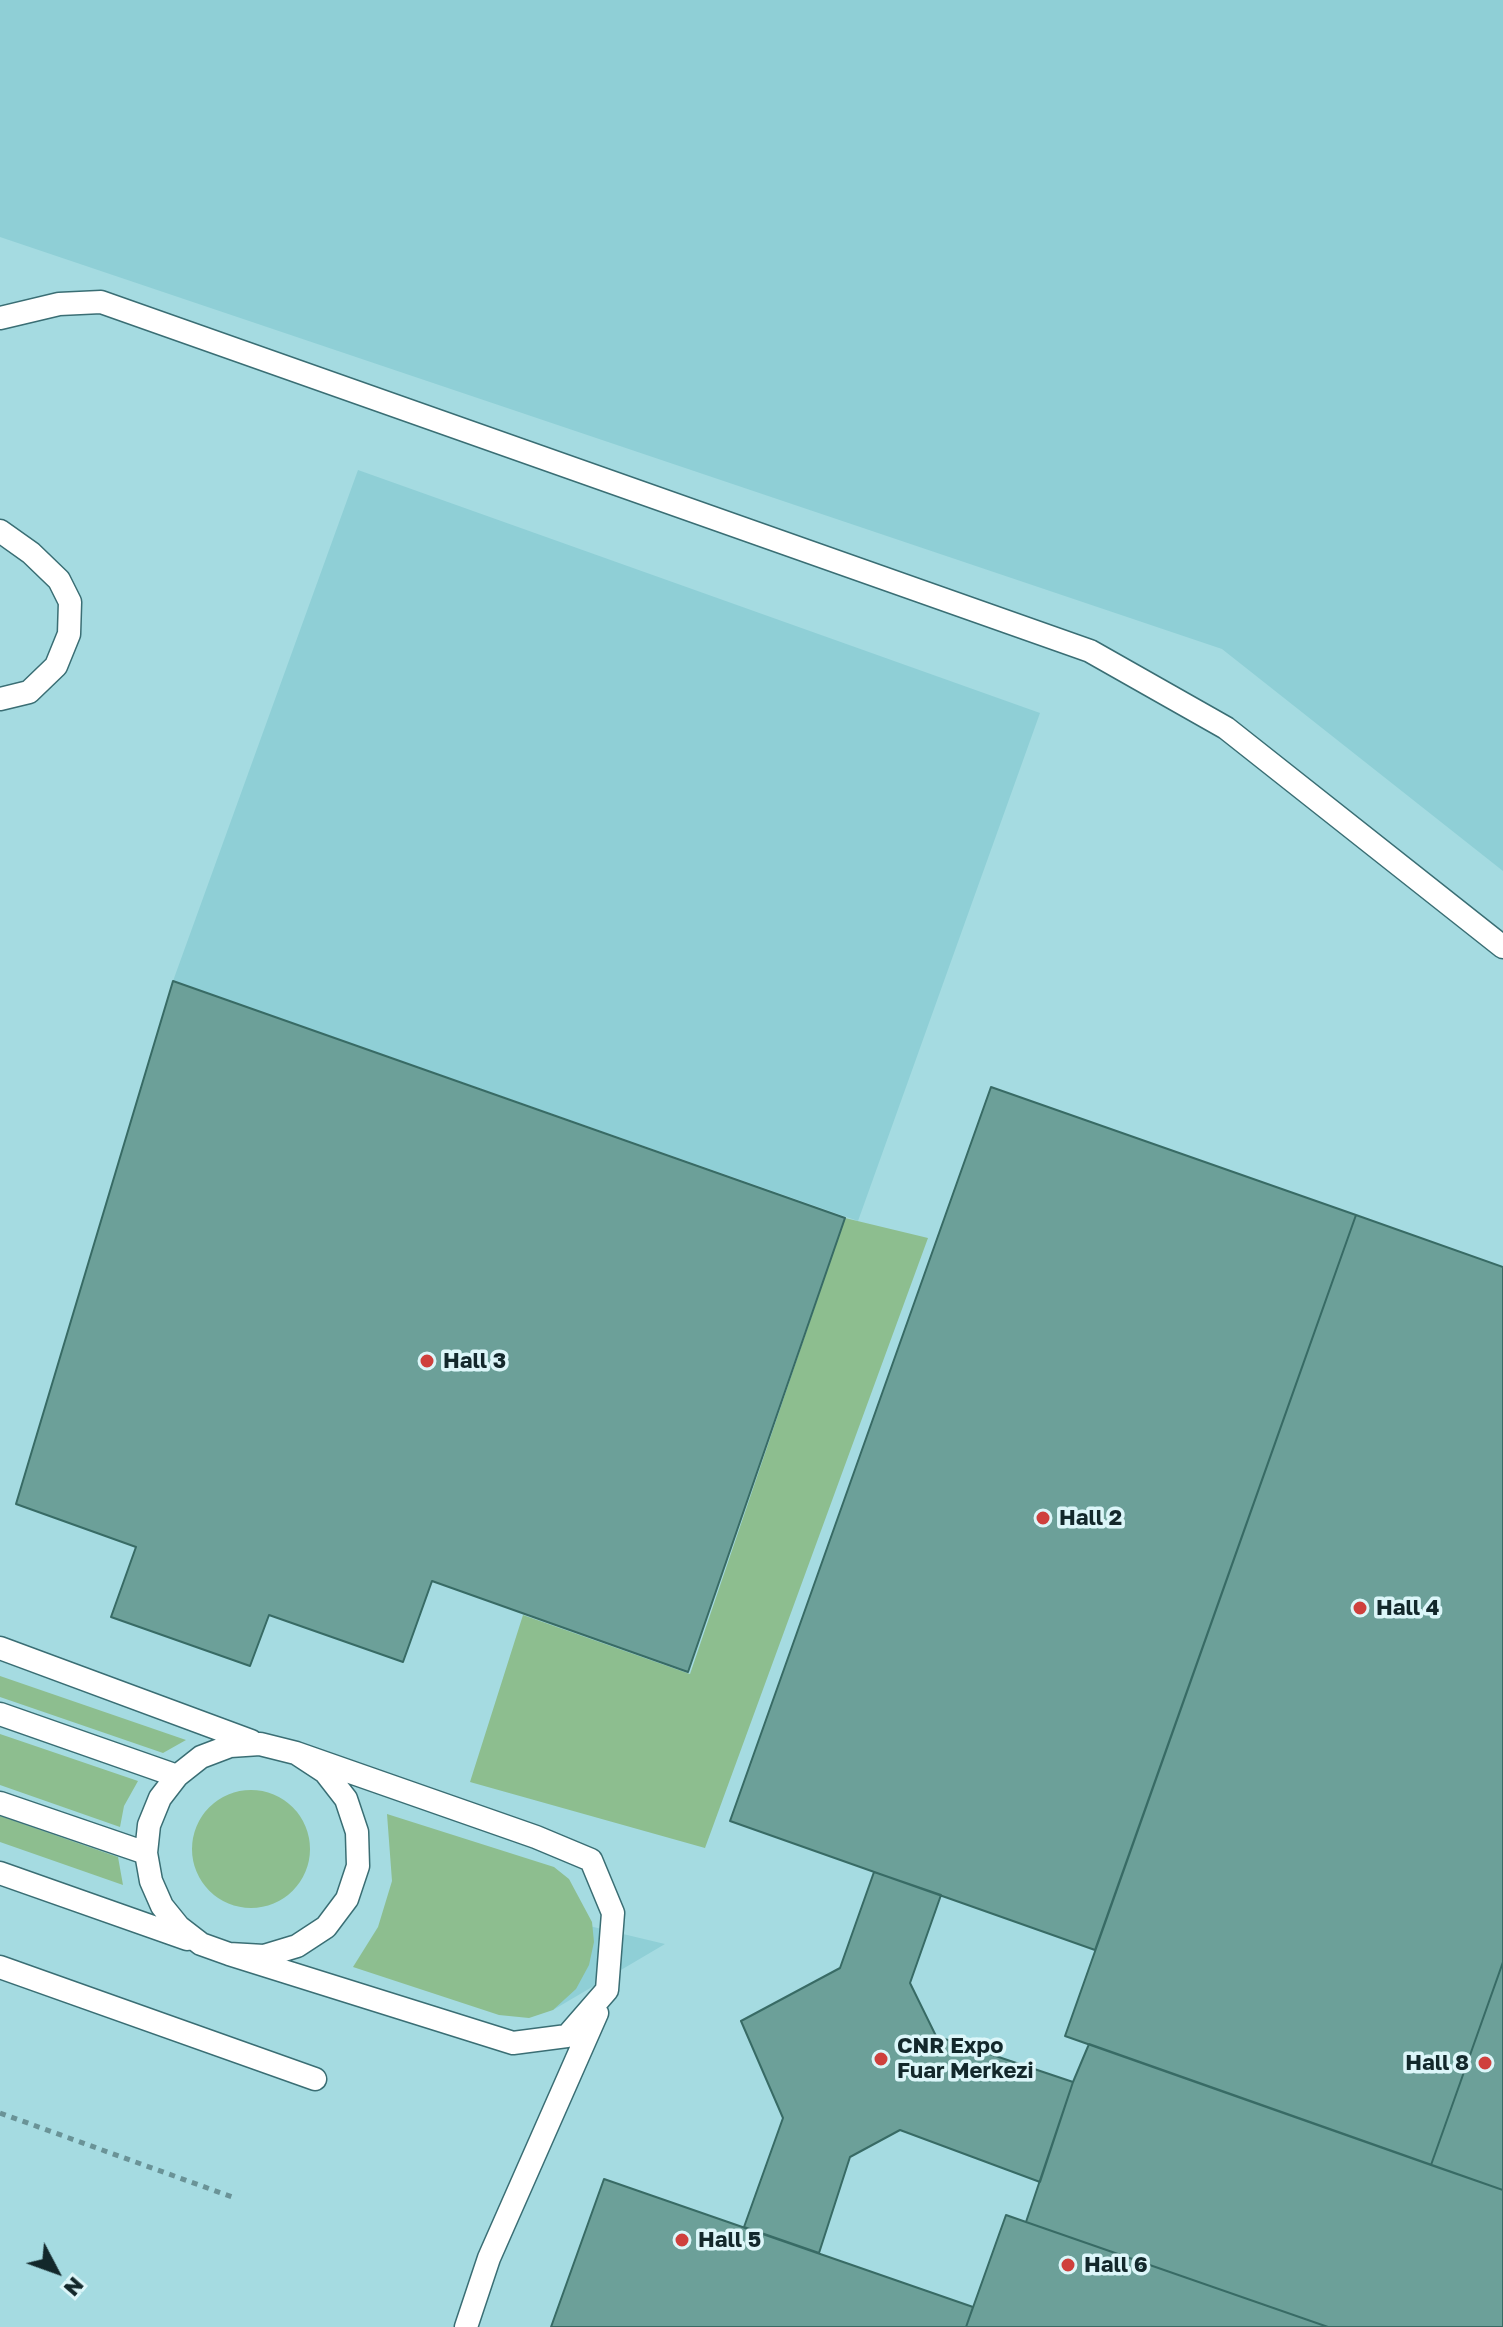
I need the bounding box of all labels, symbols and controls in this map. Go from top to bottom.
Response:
place label: Hall 3 [443,1348,506,1374]
marker: Hall 3 [418,1352,436,1370]
place label: Hall 2 [1059,1505,1122,1531]
marker: Hall 2 [1034,1509,1052,1527]
place label: Hall 4 [1376,1595,1439,1621]
marker: Hall 4 [1351,1599,1369,1617]
place label: CNR Expo Fuar Merkezi [897,2033,1034,2084]
marker: CNR Expo Fuar Merkezi [872,2050,890,2068]
place label: Hall 8 [1405,2050,1469,2076]
marker: Hall 8 [1476,2054,1494,2072]
place label: Hall 5 [698,2227,761,2253]
north arrow [16,2231,96,2311]
marker: Hall 5 [673,2231,691,2249]
place label: Hall 6 [1084,2252,1148,2278]
marker: Hall 6 [1059,2256,1077,2274]
text: N [59,2272,90,2302]

